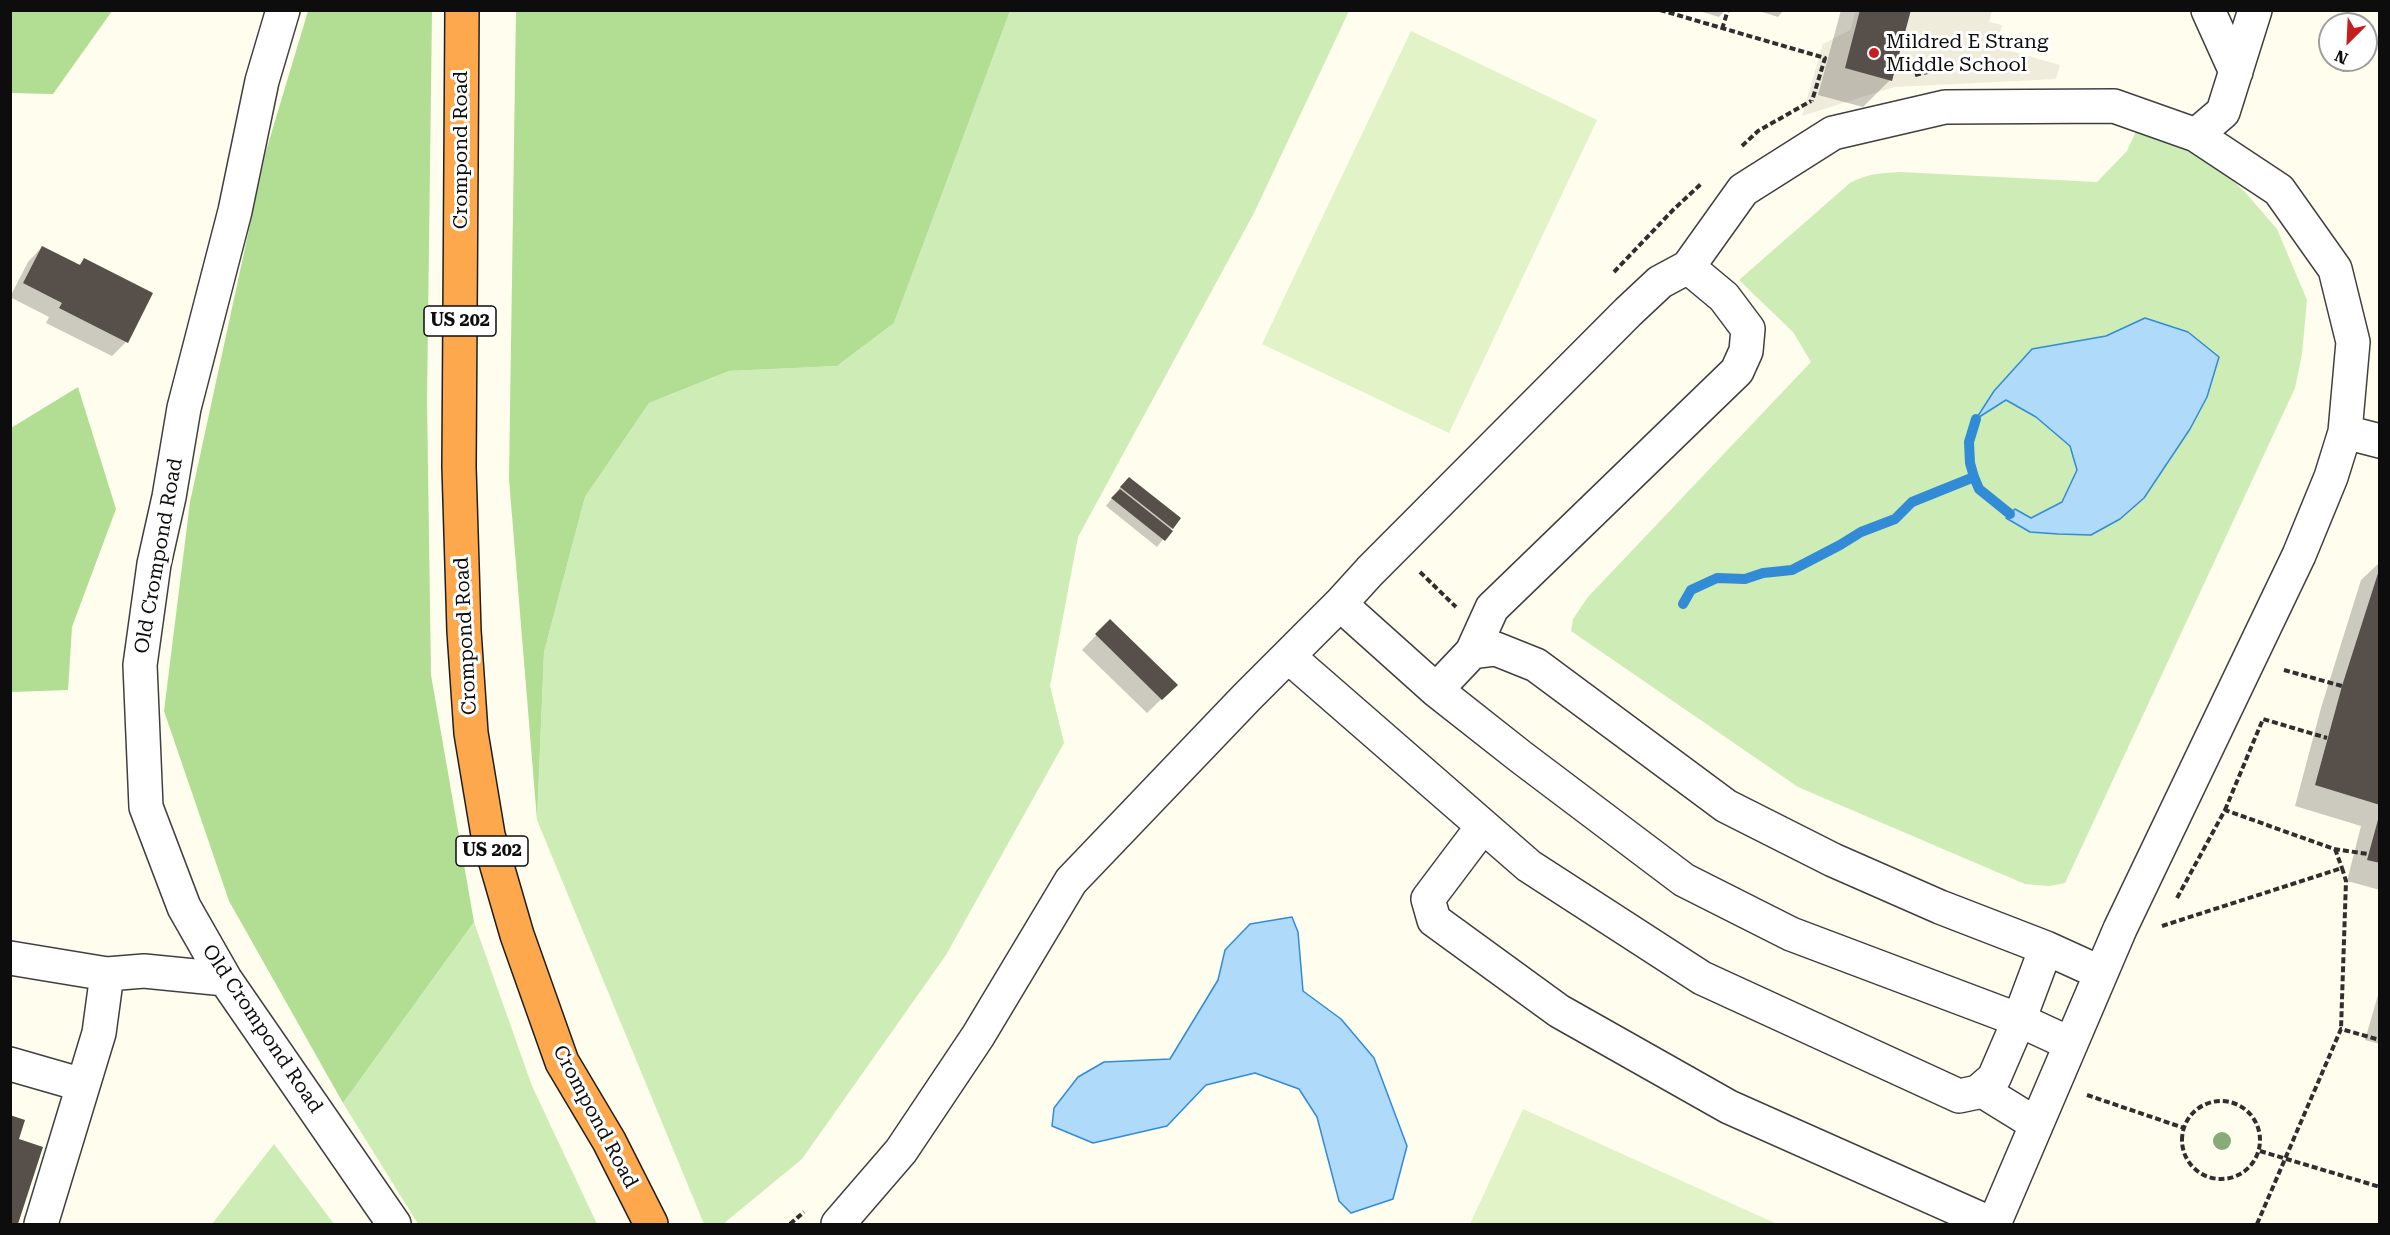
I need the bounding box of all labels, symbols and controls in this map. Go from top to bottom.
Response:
north arrow [2318,12,2378,72]
place label: Mildred E Strang Middle School [1886,30,2048,77]
marker: Mildred E Strang Middle School [1867,46,1881,60]
text: N [2332,46,2351,68]
street label: Crompond Road [449,71,473,229]
road number: US 202 [424,306,496,336]
street label: Old Crompond Road [130,456,188,656]
street label: Crompond Road [450,556,482,716]
road number: US 202 [456,836,528,866]
street label: Old Crompond Road [197,940,327,1118]
street label: Crompond Road [547,1041,643,1193]

